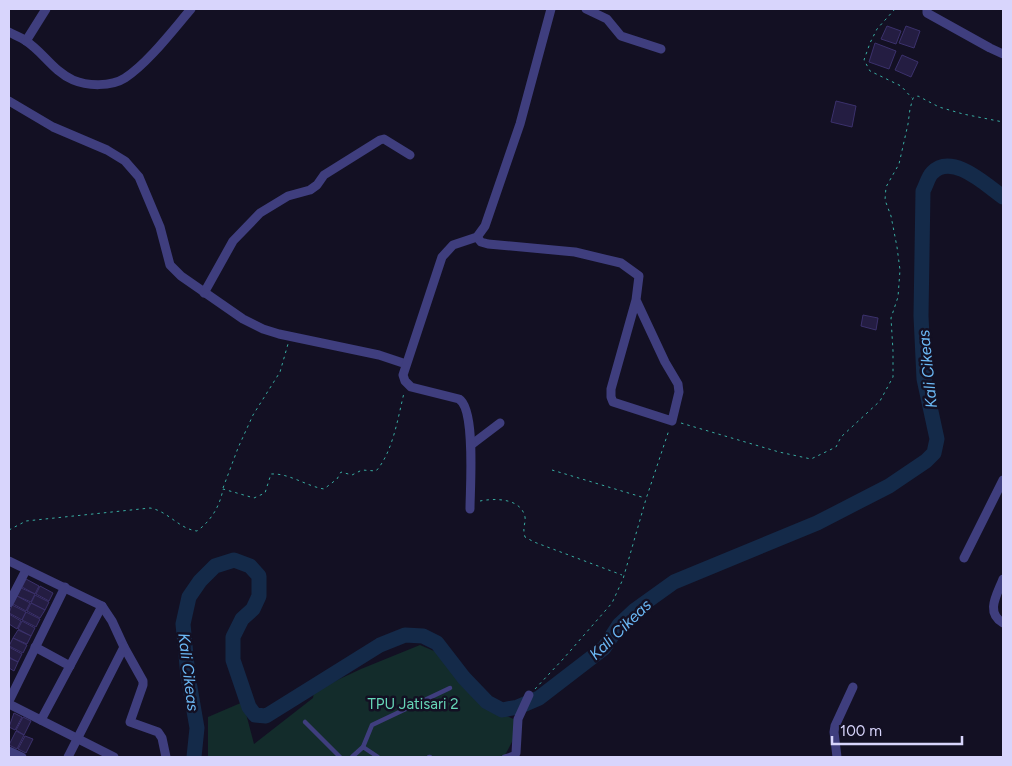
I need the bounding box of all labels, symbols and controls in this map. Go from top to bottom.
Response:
water label: Kali Cikeas [914,328,941,409]
water label: Kali Cikeas [585,595,656,664]
water label: Kali Cikeas [174,632,203,713]
park label: TPU Jatisari 2 [367,695,459,713]
scale bar [832,714,962,746]
text: 100 m [840,722,882,740]

